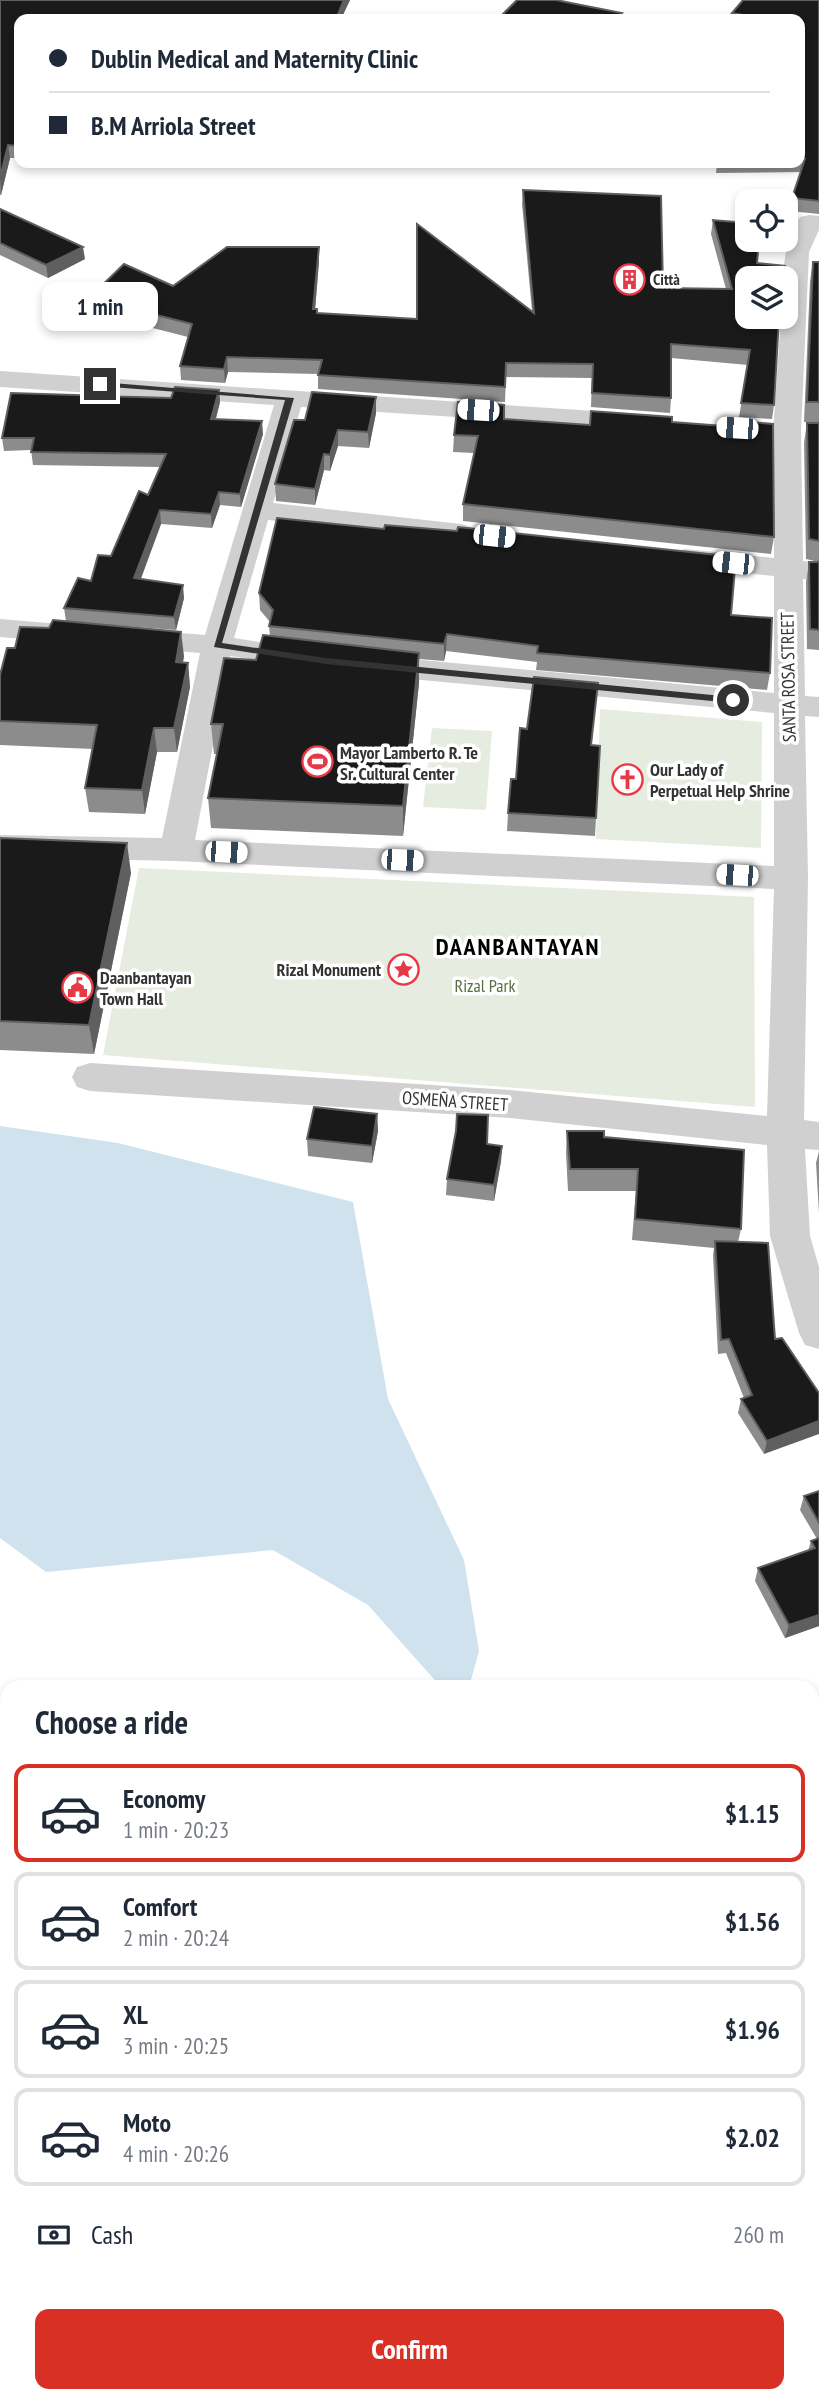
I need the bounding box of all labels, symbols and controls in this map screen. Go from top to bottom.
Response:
text: Dublin Medical and Maternity Clinic [91,42,418,75]
text: B.M Arriola Street [91,109,255,142]
map controls [735,189,798,329]
button: locate [735,189,798,252]
building icon: Città [613,262,647,296]
button: layers [735,266,798,329]
place label: Città [653,269,680,289]
callout: 1 min [42,282,158,332]
text: 1 min [77,292,123,321]
route end [84,368,116,400]
car [457,398,500,422]
car [716,416,759,440]
car [473,523,516,549]
car [712,550,755,576]
street label: SANTA ROSA STREET [775,612,801,742]
route start [717,684,749,716]
place label: Mayor Lamberto R. Te Sr. Cultural Center [340,741,478,785]
sports icon: Mayor Lamberto R. Te Sr. Cultural Center [300,745,334,779]
place label: Our Lady of Perpetual Help Shrine [650,758,790,802]
church icon: Our Lady of Perpetual Help Shrine [610,762,644,796]
car [205,841,248,863]
car [381,849,424,871]
car [716,863,759,887]
district label: DAANBANTAYAN [436,931,600,962]
place icon: Rizal Monument [387,952,421,986]
place label: Rizal Monument [277,958,382,981]
place label: Daanbantayan Town Hall [100,966,191,1010]
public building icon: Daanbantayan Town Hall [60,970,94,1004]
park label: Rizal Park [455,974,516,997]
street label: OSMEÑA STREET [401,1086,509,1116]
text: Choose a ride [35,1701,188,1743]
icon: car [39,1782,102,1845]
text: Economy [123,1782,205,1815]
text: $1.15 [725,1797,780,1830]
text: 1 min · 20:23 [123,1815,229,1844]
icon: car [39,1890,102,1953]
text: Comfort [123,1890,197,1923]
text: $1.56 [725,1905,780,1938]
text: 2 min · 20:24 [123,1923,229,1952]
icon: car [39,1998,102,2061]
text: XL [123,1998,148,2031]
text: $1.96 [725,2013,780,2046]
text: 3 min · 20:25 [123,2031,229,2060]
icon: car [39,2106,102,2169]
text: Moto [123,2106,171,2139]
text: $2.02 [725,2121,780,2154]
text: 4 min · 20:26 [123,2139,229,2168]
icon: cash [35,2216,73,2254]
text: Cash [91,2218,133,2251]
text: 260 m [733,2220,784,2249]
button: Confirm [35,2309,784,2389]

